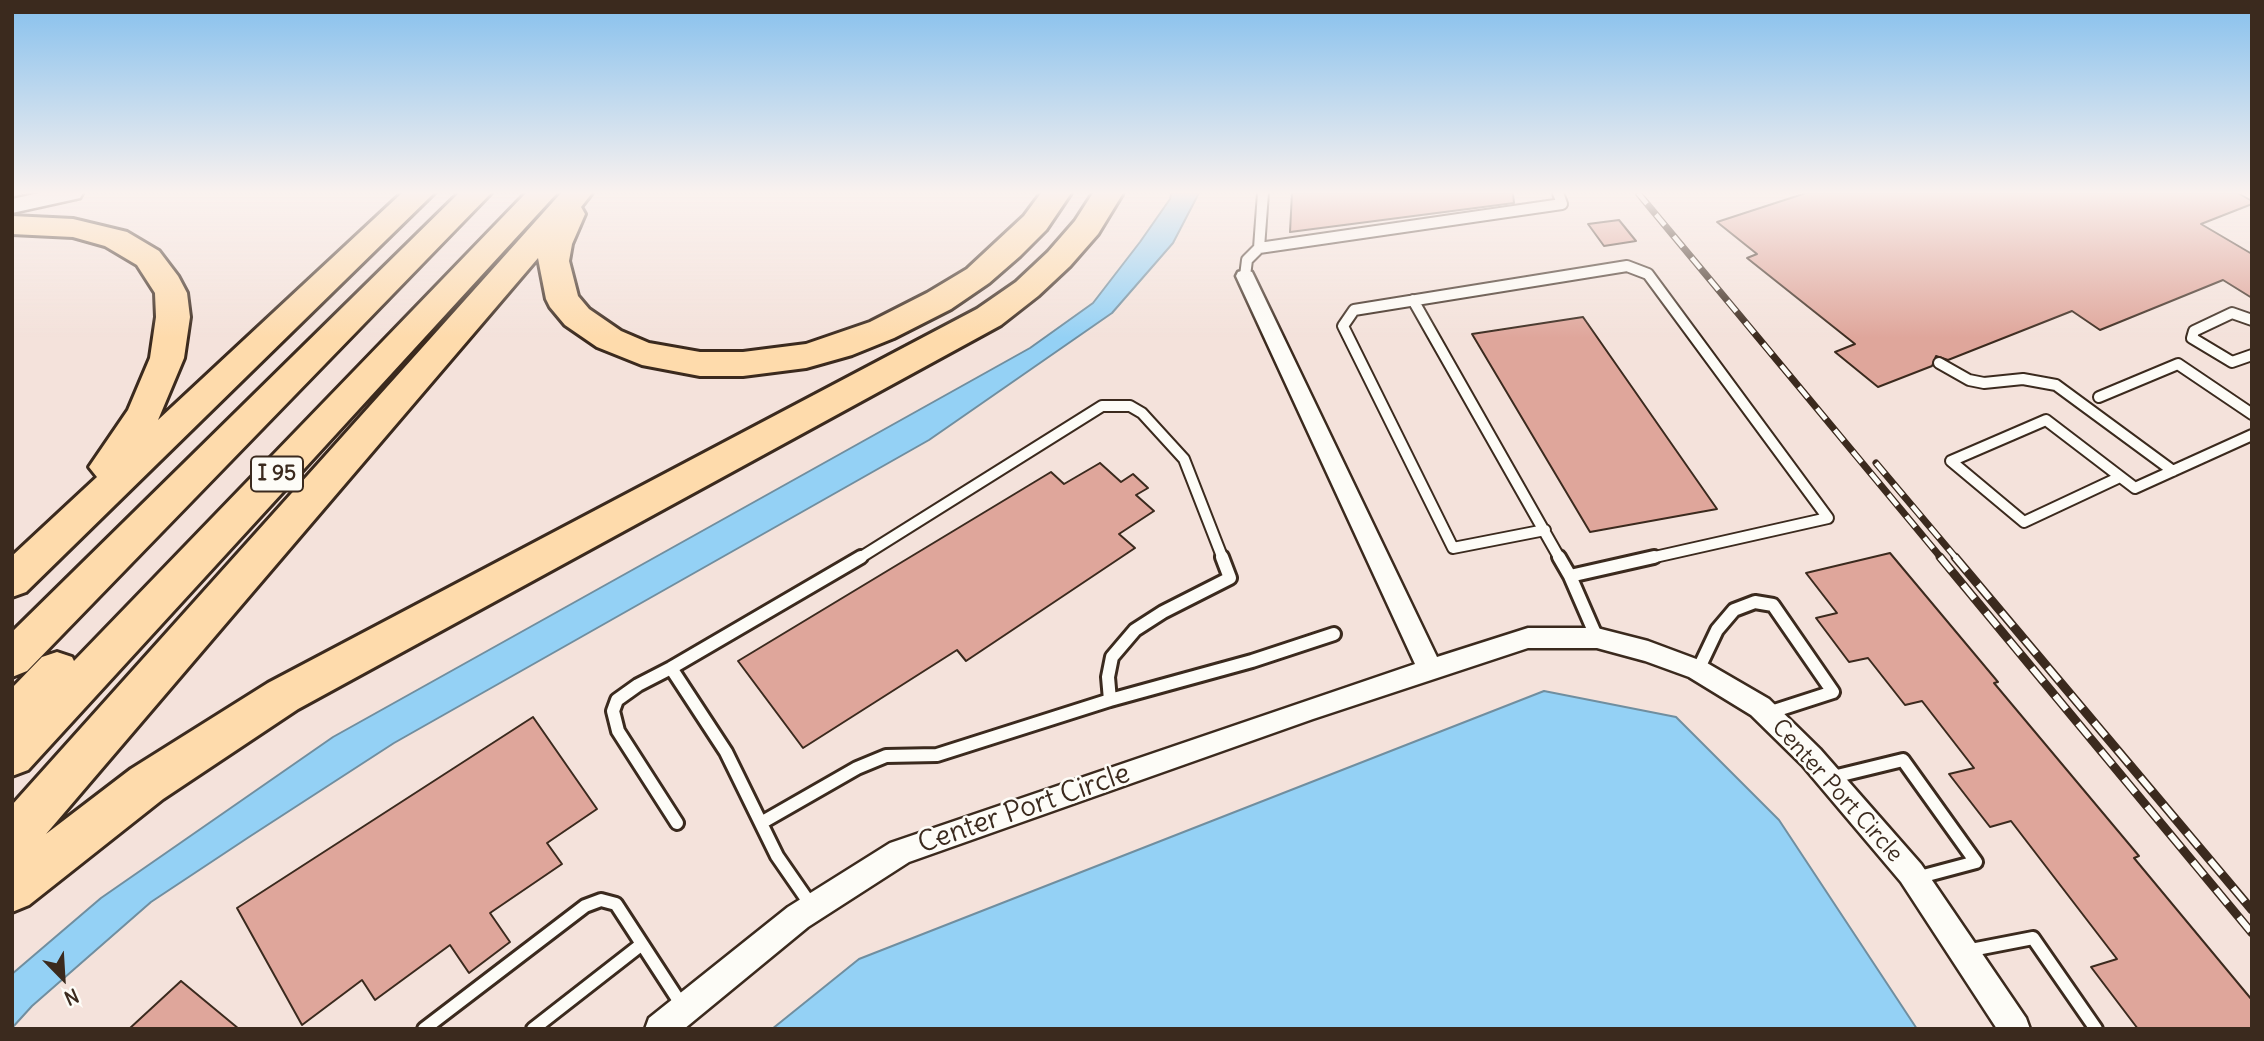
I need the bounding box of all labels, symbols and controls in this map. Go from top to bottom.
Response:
road number: I 95 [251,456,303,491]
street label: Center Port Circle [1766,714,1908,868]
street label: Center Port Circle [914,757,1134,861]
north arrow [28,943,98,1013]
text: N [61,984,82,1011]

